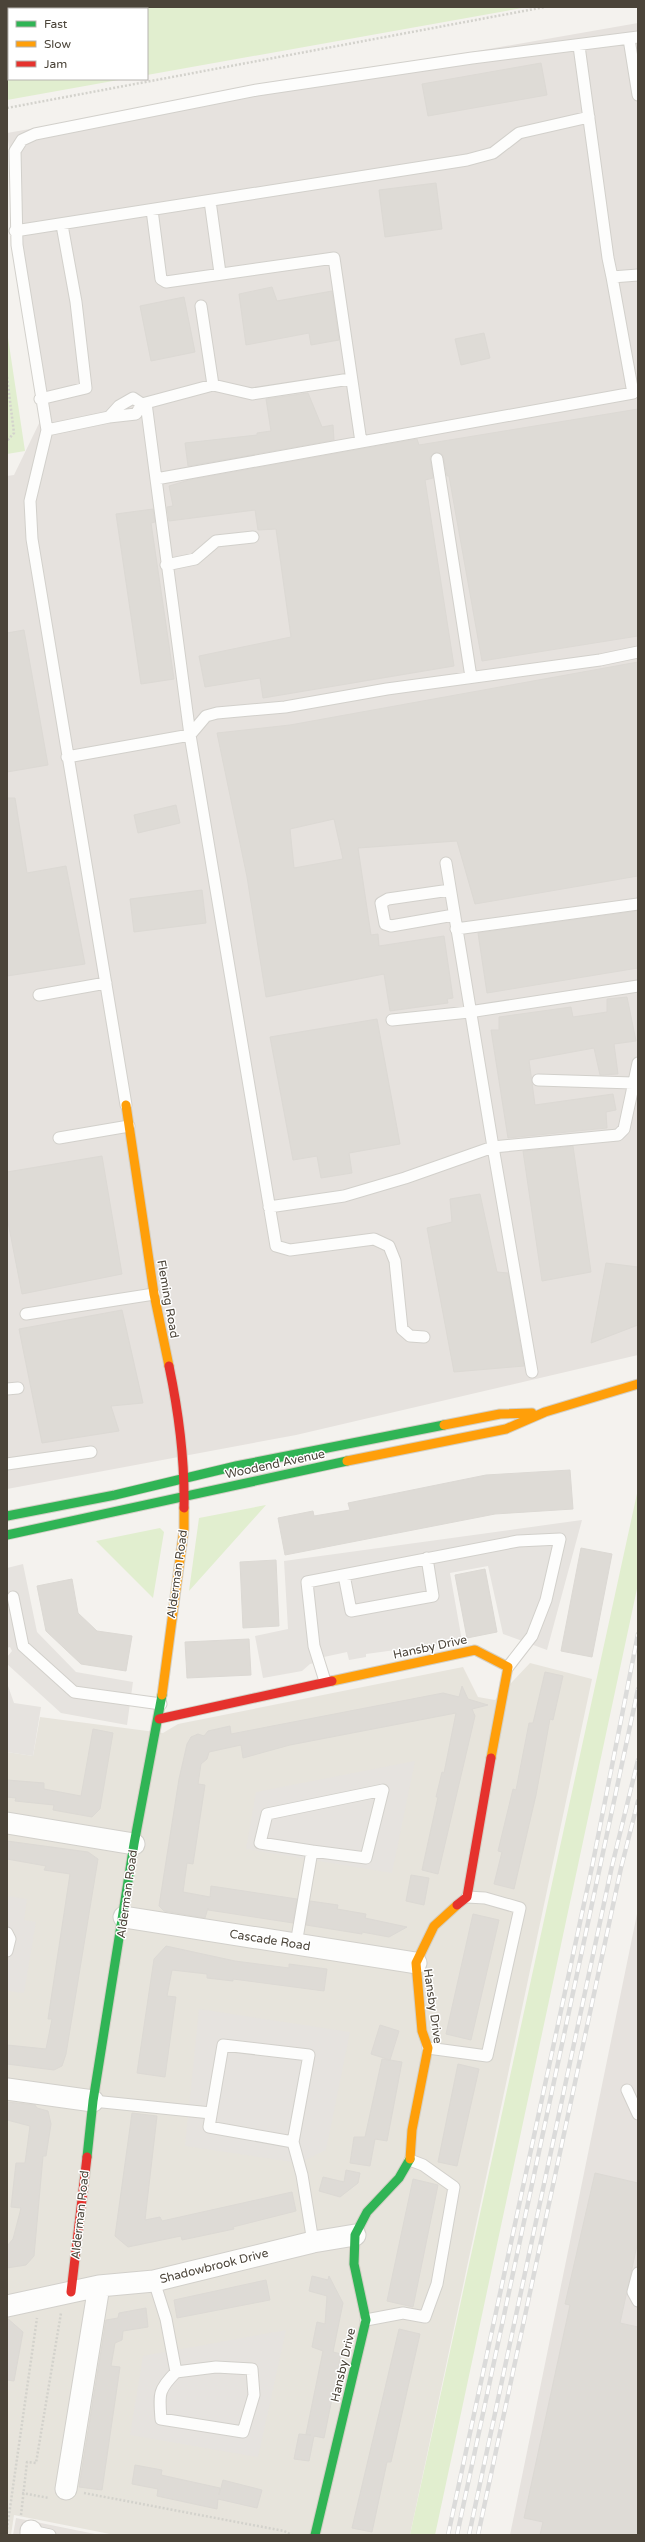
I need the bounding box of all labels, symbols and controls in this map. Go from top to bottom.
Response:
legend [8,8,148,80]
text: Fast [44,17,68,31]
text: Slow [44,37,71,51]
text: Jam [44,57,67,71]
street label: Fleming Road [154,1259,182,1339]
street label: Woodend Avenue [224,1447,326,1481]
street label: Alderman Road [164,1529,190,1619]
street label: Hansby Drive [392,1632,469,1662]
street label: Alderman Road [114,1849,140,1939]
street label: Cascade Road [229,1927,311,1953]
street label: Hansby Drive [421,1968,445,2045]
street label: Alderman Road [68,2170,92,2260]
street label: Shadowbrook Drive [158,2246,270,2286]
street label: Hansby Drive [328,2326,358,2403]

